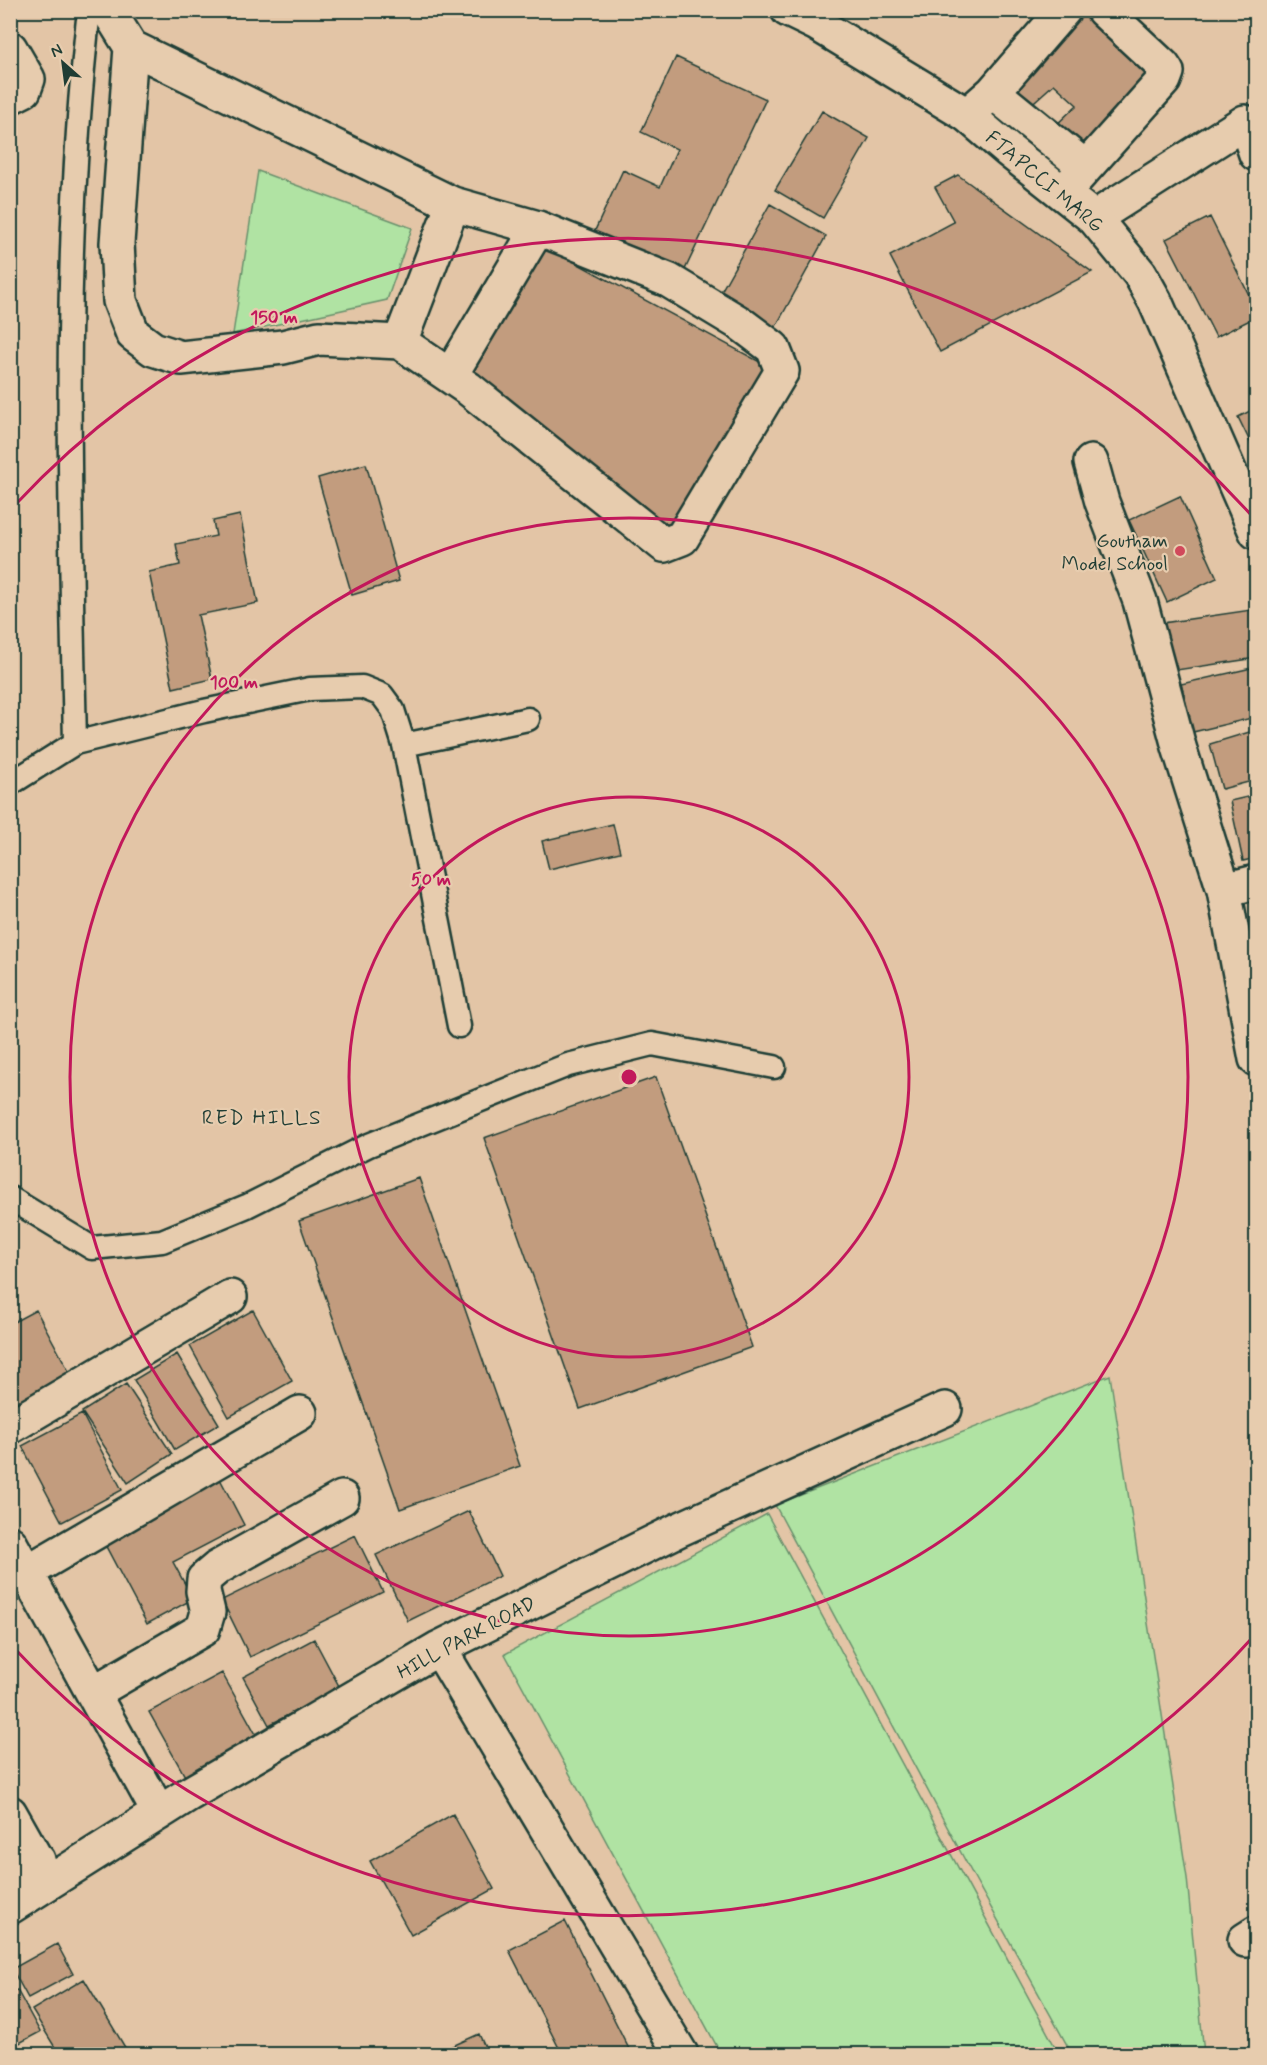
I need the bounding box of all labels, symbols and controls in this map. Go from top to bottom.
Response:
north arrow [33,33,93,93]
text: N [47,39,66,63]
street label: FTAPCCI MARG [979,125,1109,239]
text: 150 m [250,306,298,330]
place label: Goutham Model School [1062,528,1168,578]
marker: Goutham Model School [1173,544,1187,558]
text: 100 m [210,671,258,695]
text: 50 m [411,868,451,892]
centre of rings [619,1067,639,1087]
district label: RED HILLS [202,1104,322,1132]
street label: HILL PARK ROAD [393,1590,541,1686]

